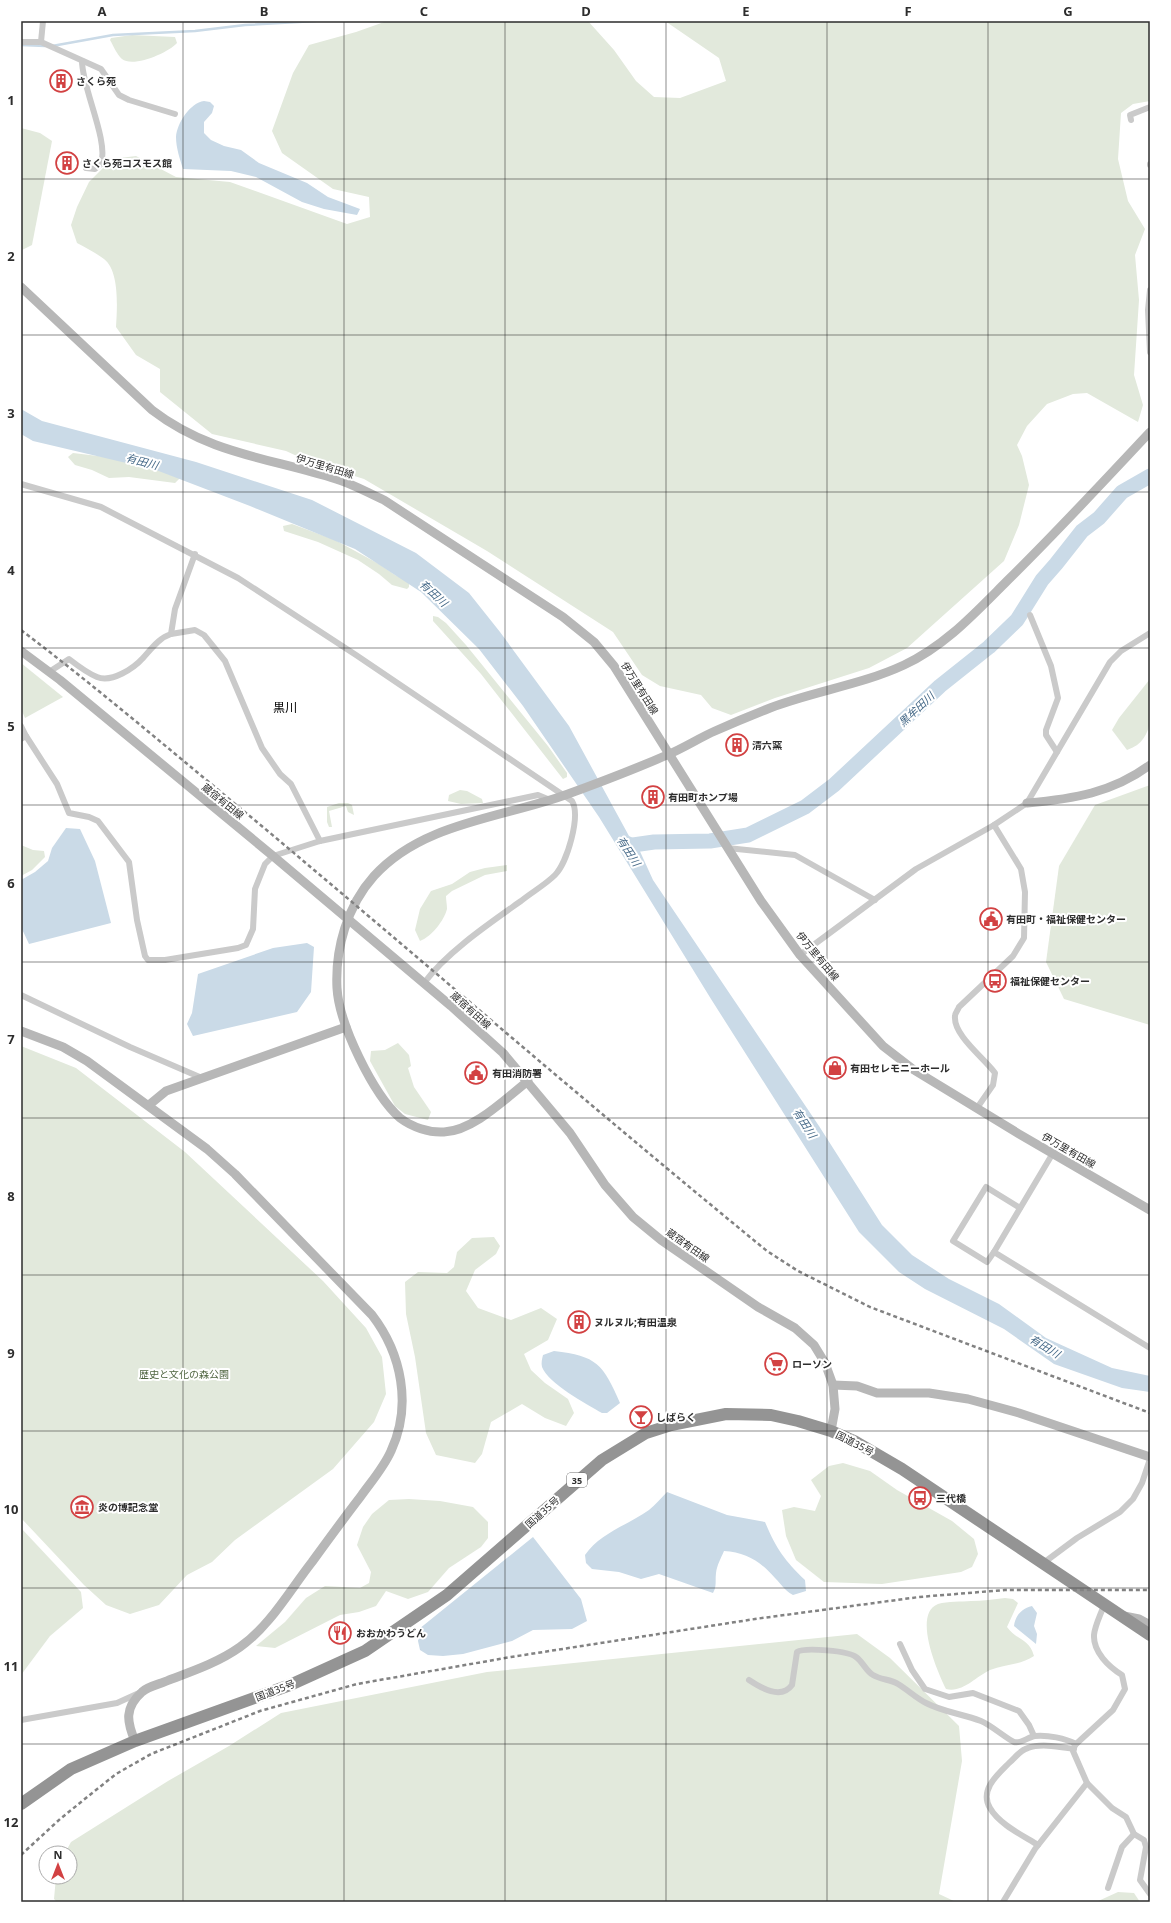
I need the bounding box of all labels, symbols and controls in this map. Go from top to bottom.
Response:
text: A [98,2,107,20]
text: B [260,2,268,20]
text: C [420,2,428,20]
text: D [581,2,591,20]
text: E [742,2,750,20]
text: F [904,2,912,20]
text: G [1063,2,1073,20]
building icon: さくら苑 [48,68,74,94]
place label: さくら苑 [76,74,116,88]
text: 1 [7,91,15,109]
building icon: さくら苑コスモス館 [54,150,80,176]
place label: さくら苑コスモス館 [82,156,172,170]
text: 2 [7,247,15,265]
text: 3 [7,404,15,422]
water label: 有田川 [124,449,161,473]
street label: 伊万里有田線 [294,451,356,481]
text: 4 [7,561,15,579]
water label: 有田川 [417,576,452,610]
street label: 伊万里有田線 [618,659,662,717]
water label: 黒牟田川 [895,688,938,729]
district label: 黒川 [273,699,297,716]
text: 5 [7,717,15,735]
building icon: 清六窯 [724,732,750,758]
place label: 清六窯 [752,738,782,752]
street label: 蔵宿有田線 [199,780,247,822]
building icon: 有田町ホンプ場 [640,784,666,810]
place label: 有田町ホンプ場 [668,790,738,804]
water label: 有田川 [614,833,645,870]
text: 6 [7,874,15,892]
public building icon: 有田町・福祉保健センター [978,906,1004,932]
place label: 有田町・福祉保健センター [1006,912,1126,926]
street label: 伊万里有田線 [793,929,843,983]
bus stop icon: 福祉保健センター [982,968,1008,994]
place label: 福祉保健センター [1010,974,1090,988]
street label: 蔵宿有田線 [448,988,494,1032]
text: 7 [7,1030,15,1048]
shop icon: 有田セレモニーホール [822,1055,848,1081]
public building icon: 有田消防署 [463,1060,489,1086]
place label: 有田セレモニーホール [850,1061,950,1075]
place label: 有田消防署 [492,1066,542,1080]
water label: 有田川 [790,1105,821,1142]
street label: 伊万里有田線 [1040,1129,1098,1171]
text: 8 [7,1187,15,1205]
street label: 蔵宿有田線 [664,1225,712,1265]
building icon: ヌルヌル;有田温泉 [566,1309,592,1335]
place label: ヌルヌル;有田温泉 [594,1315,678,1329]
water label: 有田川 [1027,1331,1064,1361]
text: 9 [7,1344,15,1362]
supermarket icon: ローソン [763,1351,789,1377]
place label: ローソン [792,1357,832,1371]
park label: 歴史と文化の森公園 [139,1367,229,1381]
bar icon: しばらく [628,1404,654,1430]
place label: しばらく [656,1410,696,1424]
street label: 国道35号 [833,1427,877,1459]
road number: 35 [567,1473,587,1487]
bus stop icon: 三代橋 [907,1485,933,1511]
place label: 三代橋 [936,1491,966,1505]
street label: 国道35号 [522,1493,562,1531]
museum icon: 炎の博記念堂 [69,1494,95,1520]
text: 10 [4,1500,18,1518]
place label: 炎の博記念堂 [98,1500,158,1514]
restaurant icon: おおかわうどん [327,1620,353,1646]
place label: おおかわうどん [356,1626,426,1640]
text: 11 [4,1657,18,1675]
street label: 国道35号 [253,1676,297,1704]
text: 12 [4,1813,18,1831]
north arrow [38,1845,78,1885]
text: N [54,1847,62,1862]

